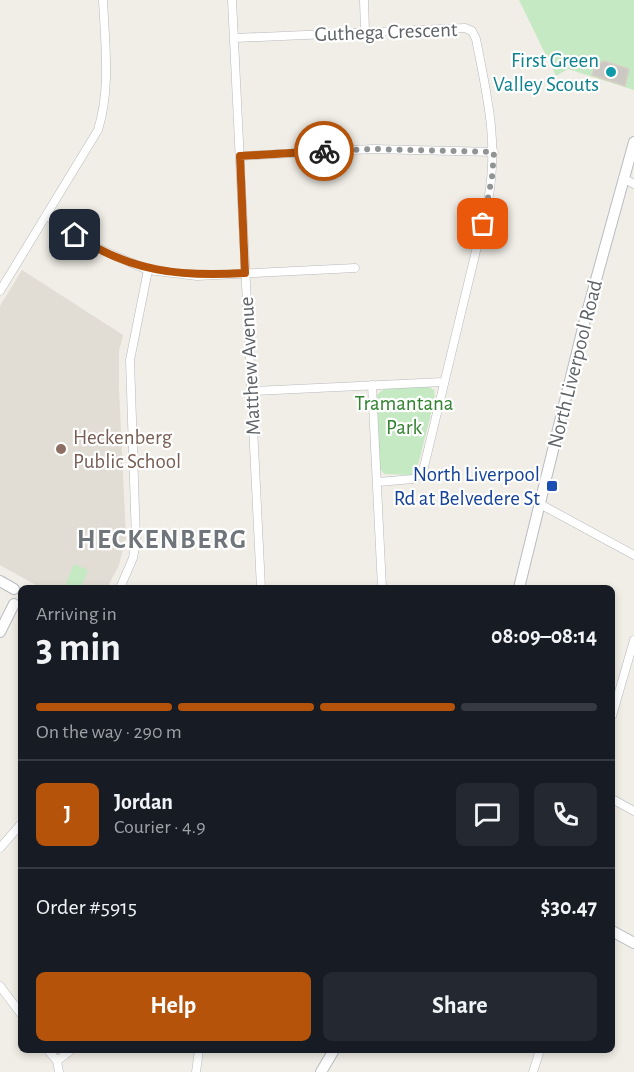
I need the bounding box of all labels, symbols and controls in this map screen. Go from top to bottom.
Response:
street label: Guthega Crescent [314,19,458,45]
place label: First Green Valley Scouts [493,50,599,95]
marker: First Green Valley Scouts [604,65,618,79]
courier [294,121,354,181]
icon: bike [308,135,341,168]
pin [457,198,508,249]
icon: bag [466,207,499,240]
pin [49,209,100,260]
icon: home [58,218,91,251]
street label: North Liverpool Road [544,278,606,450]
street label: Matthew Avenue [236,296,264,436]
park label: Tramantana Park [355,393,454,438]
place label: Heckenberg Public School [73,427,181,472]
marker: Heckenberg Public School [54,442,68,456]
place label: North Liverpool Rd at Belvedere St [394,464,540,509]
marker: North Liverpool Rd at Belvedere St [545,479,559,493]
district label: HECKENBERG [77,526,247,553]
text: Arriving in [36,604,117,624]
text: 08:09–08:14 [491,625,597,647]
text: 3 min [36,629,121,668]
text: On the way · 290 m [36,722,182,742]
button: chat [456,783,519,846]
button: phone [534,783,597,846]
text: Jordan [114,791,173,813]
text: J [64,803,71,825]
text: Courier · 4.9 [114,817,206,837]
text: Order #5915 [36,896,137,918]
text: $30.47 [541,896,597,918]
button: Help [36,972,311,1041]
button: Share [323,972,597,1041]

